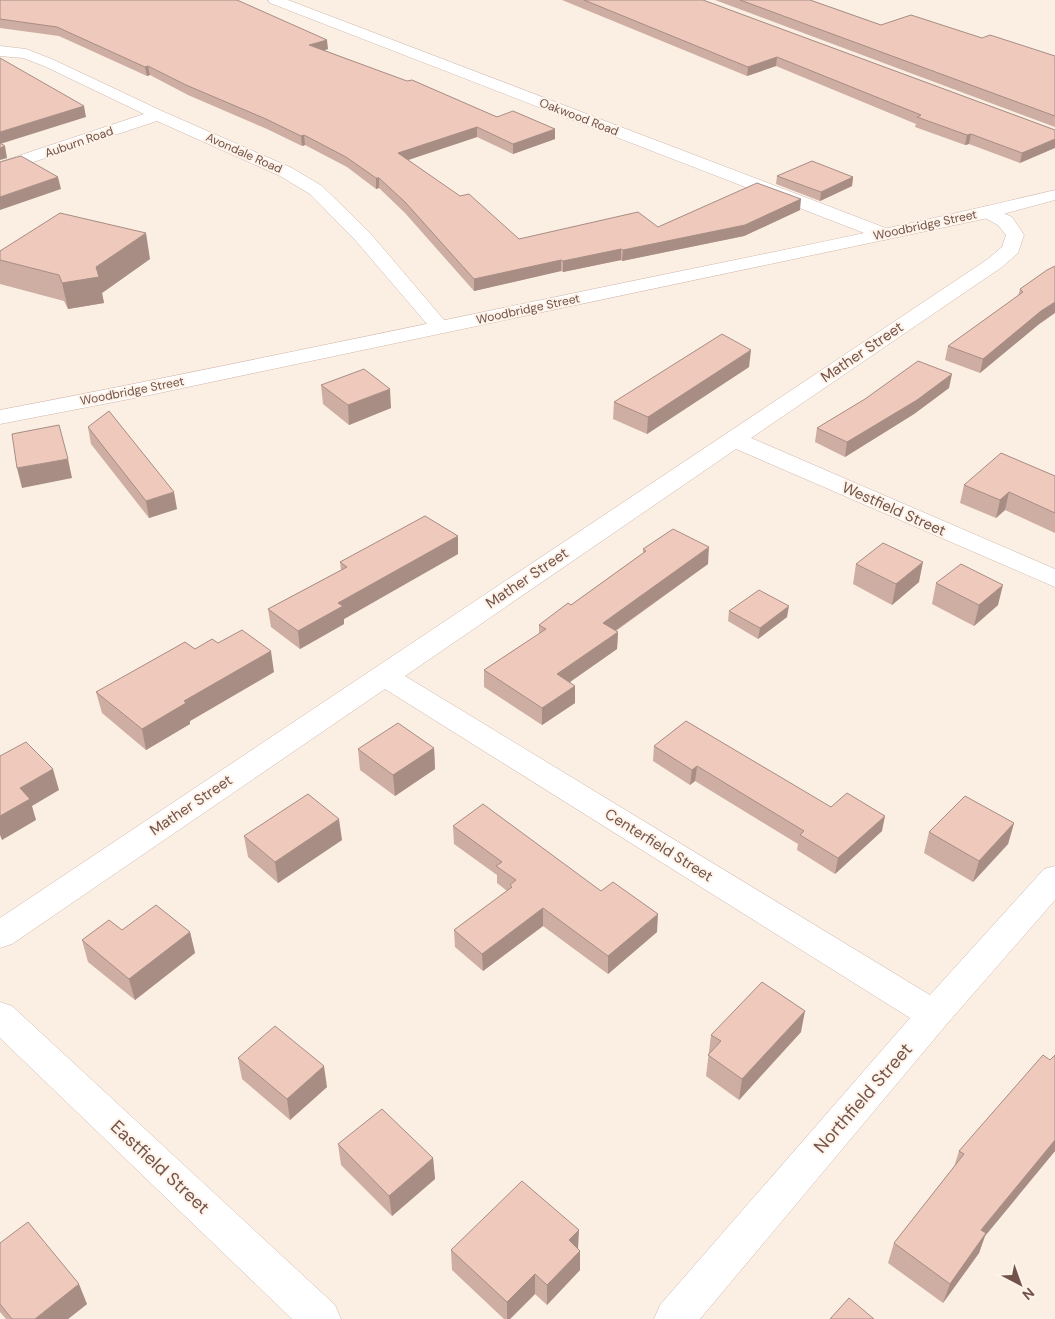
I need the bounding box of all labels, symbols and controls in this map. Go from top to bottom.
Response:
street label: Oakwood Road [537,95,621,139]
street label: Auburn Road [43,123,115,161]
street label: Avondale Road [203,129,285,177]
street label: Woodbridge Street [872,206,979,244]
street label: Woodbridge Street [475,290,582,328]
street label: Mather Street [817,317,907,387]
street label: Woodbridge Street [79,373,186,409]
street label: Westfield Street [839,477,949,541]
street label: Mather Street [482,543,572,613]
street label: Mather Street [146,770,236,840]
street label: Centerfield Street [601,804,717,886]
street label: Northfield Street [808,1038,918,1158]
street label: Eastfield Street [105,1115,215,1219]
north arrow [995,1259,1045,1309]
text: N [1019,1284,1038,1304]

